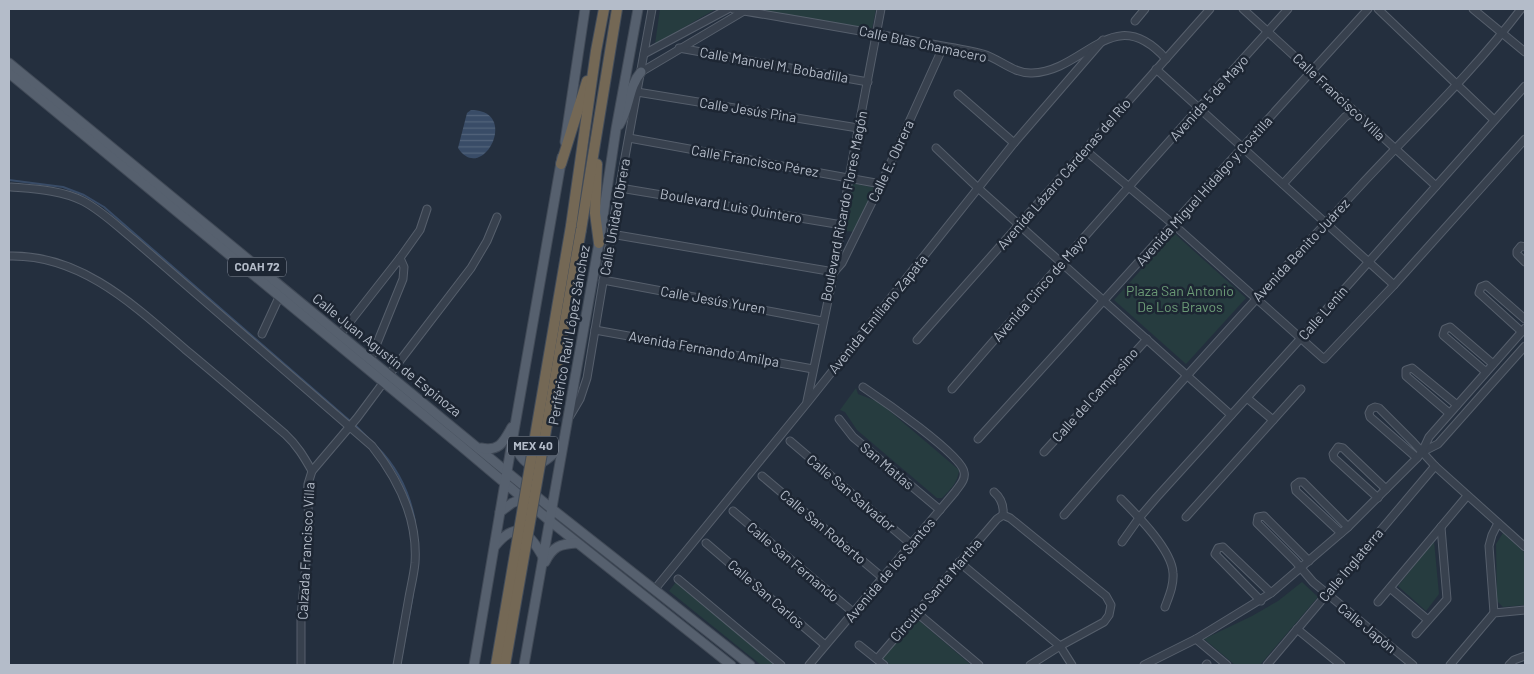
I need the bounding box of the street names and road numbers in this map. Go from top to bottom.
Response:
street label: Calle Blas Chamacero [858,22,989,65]
street label: Calle Manuel M. Bobadilla [698,43,850,86]
street label: Calle Francisco Villa [1290,49,1389,144]
street label: Avenida 5 de Mayo [1166,51,1252,144]
street label: Calle Jesús Pina [698,93,798,126]
street label: Avenida Lázaro Cárdenas del Río [993,95,1134,253]
street label: Boulevard Ricardo Flores Magón [817,109,870,303]
street label: Avenida Miguel Hidalgo y Costilla [1132,112,1275,269]
street label: Calle E. Obrera [864,117,917,204]
street label: Calle Francisco Pérez [690,141,820,180]
street label: Calle Unidad Obrera [596,157,633,277]
street label: Boulevard Luis Quintero [659,185,803,226]
street label: Avenida Benito Juárez [1248,195,1353,305]
street label: Avenida Cinco de Mayo [988,231,1091,345]
street label: Periférico Raúl López Sánchez [544,244,593,426]
street label: Avenida Emiliano Zapata [824,251,931,377]
road number: COAH 72 [228,258,286,276]
street label: Calle Jesús Yuren [659,282,767,317]
street label: Calle Lenin [1294,282,1351,343]
street label: Calle Juan Agustín de Espinoza [309,289,465,420]
street label: Avenida Fernando Amilpa [627,327,781,370]
street label: Calle del Campesino [1048,344,1141,445]
road number: MEX 40 [508,436,558,456]
street label: San Matías [857,438,918,493]
street label: Calle San Salvador [804,451,899,535]
street label: Calzada Francisco Villa [293,482,318,620]
street label: Calle San Roberto [777,486,870,567]
street label: Avenida de los Santos [841,514,938,625]
street label: Calle San Fernando [744,518,843,605]
street label: Calle Inglaterra [1315,524,1386,605]
street label: Circuito Santa Martha [886,535,985,645]
street label: Calle San Carlos [724,556,808,632]
street label: Calle Japón [1335,599,1400,656]

